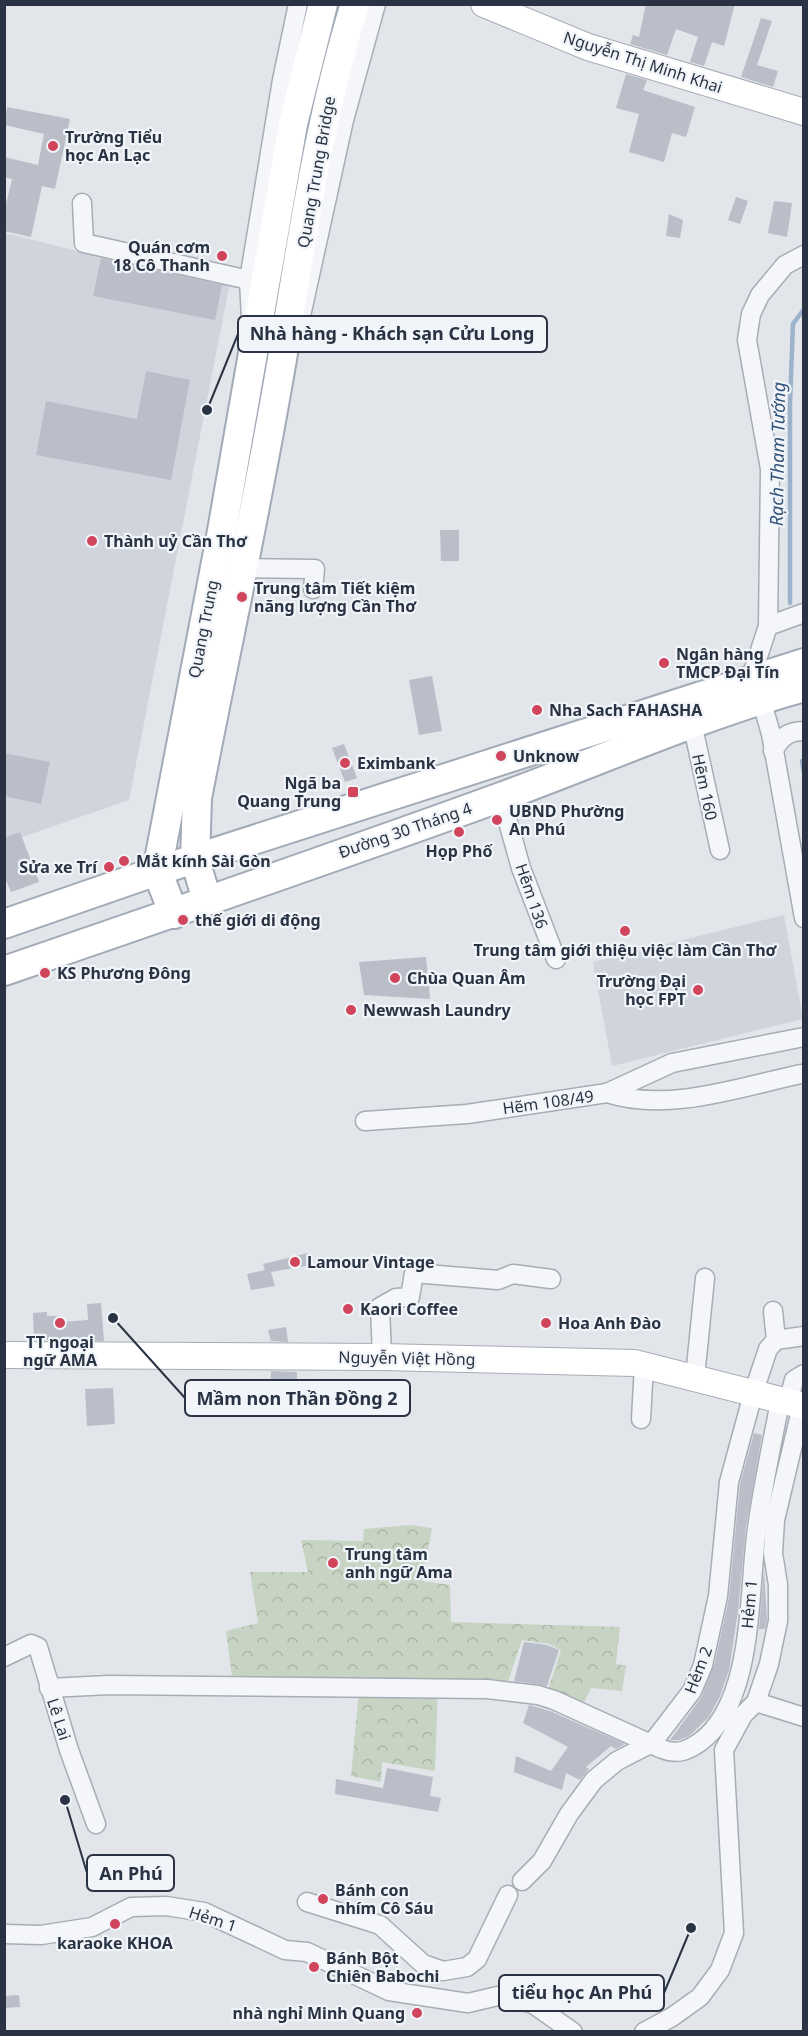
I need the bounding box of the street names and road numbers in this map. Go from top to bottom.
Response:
street label: Nguyễn Thị Minh Khai [561,26,725,98]
street label: Quang Trung Bridge [292,94,340,250]
street label: Quang Trung [183,578,223,680]
street label: Hẽm 160 [687,752,723,822]
street label: Đường 30 Tháng 4 [335,797,475,863]
street label: Hẽm 136 [511,861,553,931]
street label: Hẽm 108/49 [501,1085,595,1119]
street label: Nguyễn Việt Hồng [338,1346,476,1370]
street label: Hẻm 1 [736,1579,762,1629]
street label: Hẻm 2 [679,1643,717,1697]
street label: Lê Lai [42,1695,76,1743]
street label: Hẻm 1 [186,1901,240,1937]

